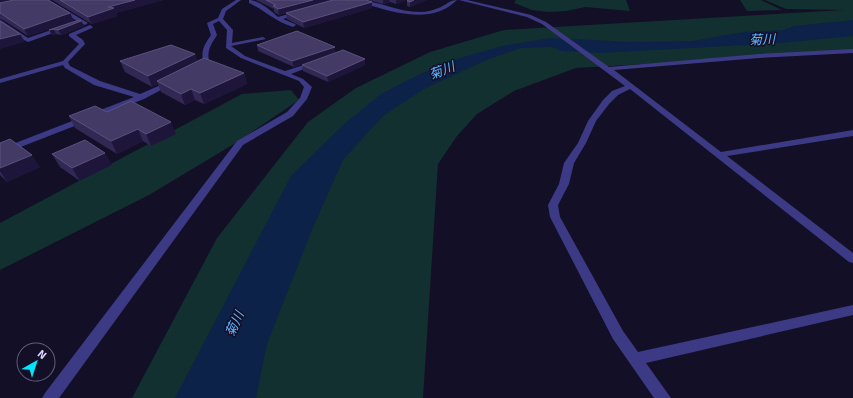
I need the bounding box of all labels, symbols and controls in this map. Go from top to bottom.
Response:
water label: 菊川 [749,31,777,48]
water label: 菊川 [427,58,459,83]
water label: 菊川 [222,307,248,339]
north arrow [16,342,56,382]
text: N [35,347,49,362]

